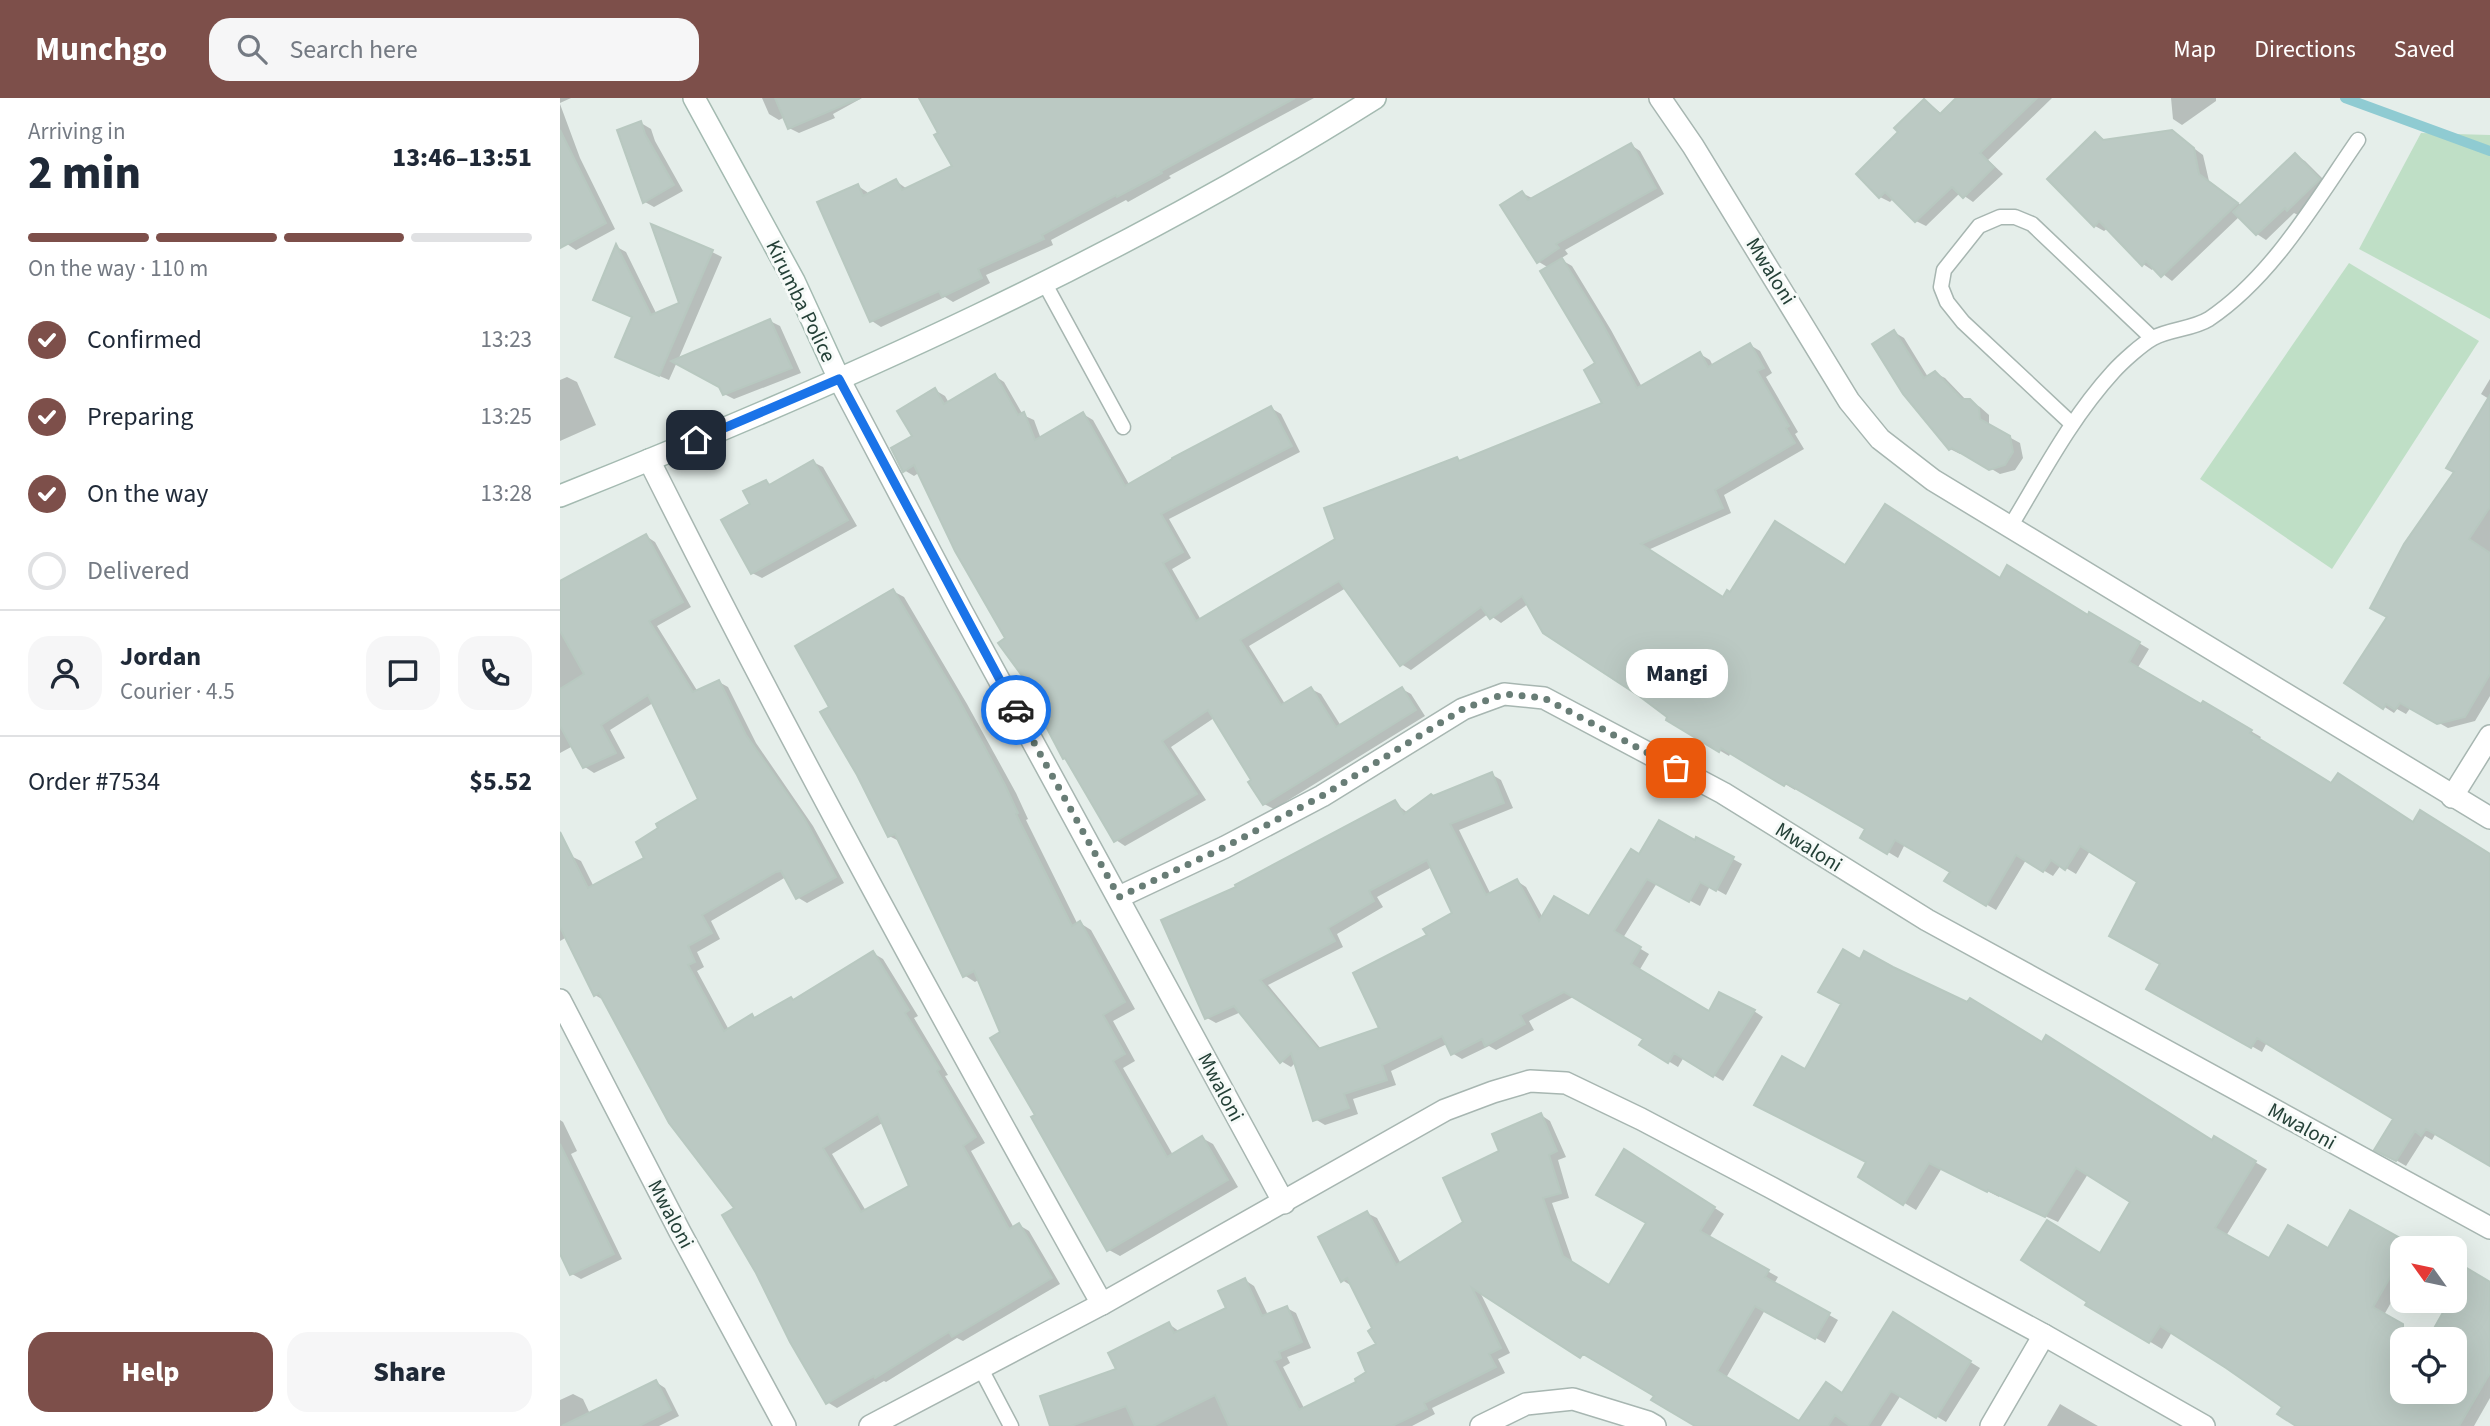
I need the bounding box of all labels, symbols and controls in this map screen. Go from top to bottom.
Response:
search box [209,18,699,81]
text: Munchgo [35,26,167,73]
icon: search [233,30,271,68]
text: Search here [289,31,418,68]
text: Map [2173,32,2216,67]
text: Directions [2254,32,2356,67]
text: Saved [2394,32,2455,67]
text: Arriving in [28,115,126,148]
text: 13:46–13:51 [392,139,532,176]
text: 2 min [28,141,141,206]
street label: Mwaloni [1739,232,1803,310]
street label: Kirumba Police [758,235,844,367]
text: On the way · 110 m [28,252,208,285]
icon: check [28,321,66,359]
text: Confirmed [87,321,202,358]
text: 13:23 [481,323,532,356]
icon: check [28,398,66,436]
text: Preparing [87,398,193,435]
text: 13:25 [481,400,532,433]
pin [666,410,726,470]
icon: home [677,421,715,459]
icon: check [28,475,66,513]
text: On the way [87,475,208,512]
text: 13:28 [481,477,532,510]
text: Delivered [87,552,190,589]
button: person [28,636,102,710]
button: chat [366,636,440,710]
button: phone [458,636,532,710]
text: Jordan [120,638,201,675]
callout: Mangi [1625,649,1727,698]
text: Mangi [1646,657,1708,690]
text: Courier · 4.5 [120,675,235,708]
courier [981,675,1051,745]
icon: car [997,691,1035,729]
pin [1646,738,1706,798]
icon: bag [1657,749,1695,787]
text: Order #7534 [28,763,160,800]
text: $5.52 [469,763,532,800]
street label: Mwaloni [1770,815,1848,879]
street label: Mwaloni [1190,1047,1252,1127]
street label: Mwaloni [2262,1095,2342,1157]
street label: Mwaloni [640,1174,702,1254]
north arrow [2390,1236,2468,1312]
map controls [2390,1236,2467,1404]
button: locate [2390,1327,2467,1404]
button: Help [28,1332,273,1412]
button: Share [287,1332,532,1412]

